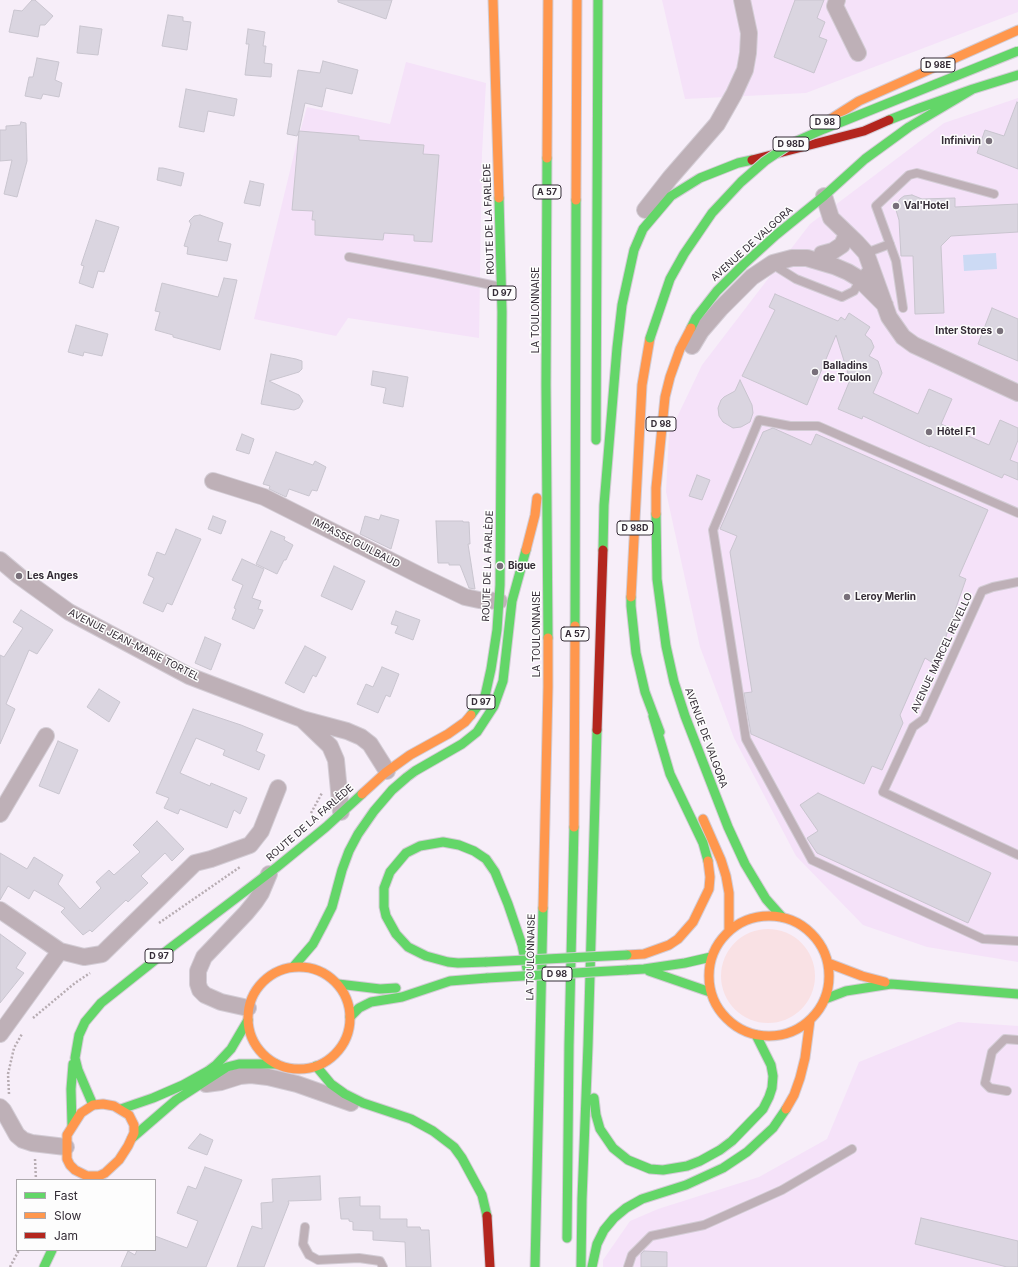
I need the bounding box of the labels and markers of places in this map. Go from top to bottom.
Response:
place label: Infinivin [941,135,981,147]
marker: Infinivin [984,136,994,146]
place label: Val'Hotel [904,200,949,212]
marker: Val'Hotel [891,201,901,211]
place label: Inter Stores [935,325,992,337]
marker: Inter Stores [995,326,1005,336]
place label: Balladins de Toulon [823,360,871,384]
marker: Balladins de Toulon [810,367,820,377]
place label: Hôtel F1 [937,426,975,438]
marker: Hôtel F1 [924,427,934,437]
place label: Bigue [508,560,536,572]
marker: Bigue [495,561,505,571]
place label: Les Anges [27,570,78,582]
marker: Les Anges [14,571,24,581]
place label: Leroy Merlin [855,591,916,603]
marker: Leroy Merlin [842,592,852,602]

